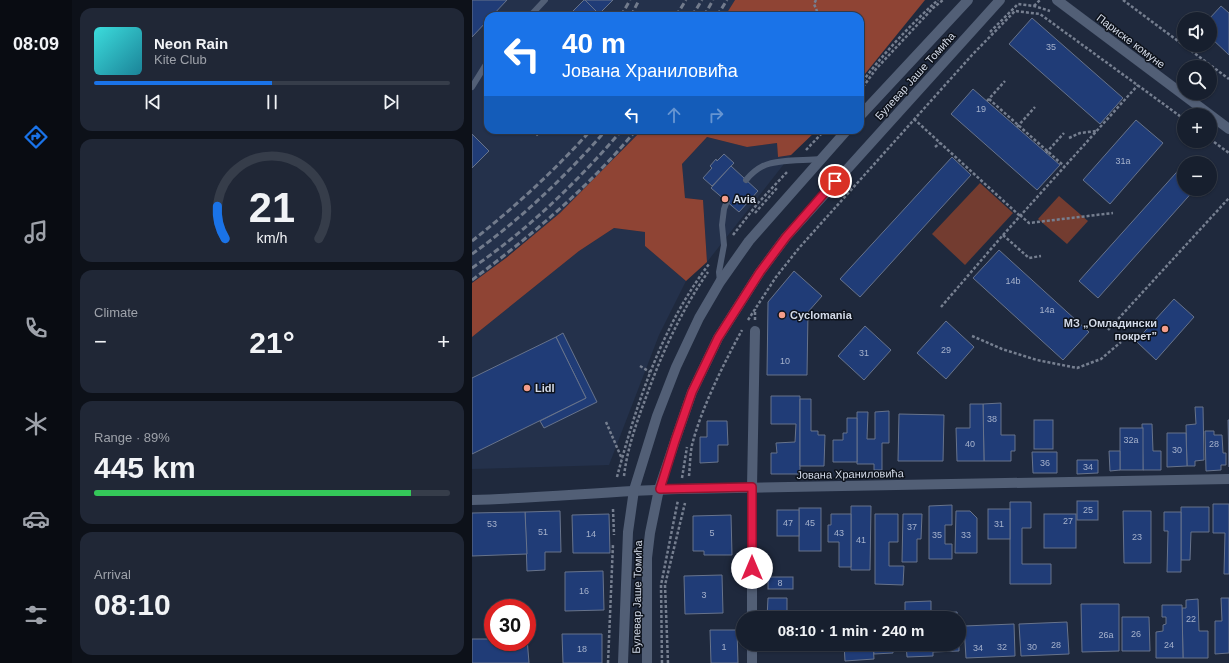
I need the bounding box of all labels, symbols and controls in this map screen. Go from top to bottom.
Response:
street label: Париске комуне [1095,11,1167,71]
map controls [1177,12,1217,196]
button: sound [1177,12,1217,52]
icon: left [496,28,548,80]
text: 40 m [562,28,626,59]
street label: Булевар Јаше Томића [873,29,958,122]
text: 08:09 [13,34,59,54]
text: Neon Rain [154,35,228,52]
house number: 35 [1046,42,1056,52]
text: Kite Club [154,52,207,67]
button: search [1177,60,1217,100]
text: Јована Храниловића [562,61,738,81]
icon: previous [142,91,164,113]
icon: pause [261,91,283,113]
icon: next [380,91,402,113]
icon: left [621,104,643,126]
icon: ahead [663,104,685,126]
icon: right [705,104,727,126]
house number: 19 [976,104,986,114]
button: + [1177,108,1217,148]
icon: directions [22,123,50,151]
house number: 31a [1115,156,1131,166]
button: − [1177,156,1217,196]
pin [818,164,852,198]
icon: arrive [824,170,846,192]
text: 21 [249,183,295,230]
place label: Avia [733,193,757,205]
marker: Avia [720,194,730,204]
icon: music [22,218,50,246]
text: km/h [257,229,288,245]
house number: 14b [1005,276,1021,286]
text: Climate [94,305,138,320]
house number: 14a [1039,305,1055,315]
place label: Cyclomania [790,309,853,321]
marker: Cyclomania [777,310,787,320]
icon: phone [22,314,50,342]
place label: МЗ „Омладински покрет” [1064,317,1157,342]
marker: МЗ „Омладински покрет” [1160,324,1170,334]
text: 21° [249,326,295,359]
text: − [94,329,107,354]
text: + [437,329,450,354]
house number: 29 [941,345,951,355]
house number: 31 [859,348,869,358]
house number: 10 [780,356,790,366]
place label: Lidl [535,382,555,394]
marker: Lidl [522,383,532,393]
icon: climate [22,410,50,438]
house number: 38 [987,414,997,424]
text: Range · 89% [94,430,170,445]
house number: 32a [1123,435,1139,445]
house number: 40 [965,439,975,449]
house number: 28 [1209,439,1219,449]
house number: 30 [1172,445,1182,455]
text: 445 km [94,451,196,484]
house number: 36 [1040,458,1050,468]
house number: 34 [1083,462,1093,472]
street label: Јована Храниловића [796,467,905,481]
icon: car [22,505,50,533]
house number: 25 [1083,505,1093,515]
house number: 27 [1063,516,1073,526]
house number: 47 [783,518,793,528]
house number: 45 [805,518,815,528]
house number: 53 [487,519,497,529]
house number: 31 [994,519,1004,529]
house number: 37 [907,522,917,532]
house number: 51 [538,527,548,537]
house number: 5 [709,528,715,538]
house number: 43 [834,528,844,538]
house number: 14 [586,529,596,539]
house number: 35 [932,530,942,540]
house number: 33 [961,530,971,540]
house number: 23 [1132,532,1142,542]
house number: 41 [856,535,866,545]
street label: Булевар Јаше Томића [630,539,644,654]
position arrow [731,547,773,589]
text: Arrival [94,567,131,582]
house number: 8 [777,578,783,588]
house number: 16 [579,586,589,596]
text: 08:10 [94,588,171,621]
house number: 3 [701,590,707,600]
speed limit sign: 30 [484,599,536,651]
icon: filters [22,601,50,629]
house number: 22 [1186,614,1196,624]
text: 08:10 · 1 min · 240 m [778,622,924,639]
house number: 26 [1131,629,1141,639]
house number: 26a [1098,630,1114,640]
house number: 28 [1051,640,1061,650]
house number: 24 [1164,640,1174,650]
house number: 1 [721,642,727,652]
house number: 32 [997,642,1007,652]
house number: 30 [1027,642,1037,652]
house number: 34 [973,643,983,653]
house number: 18 [577,644,587,654]

